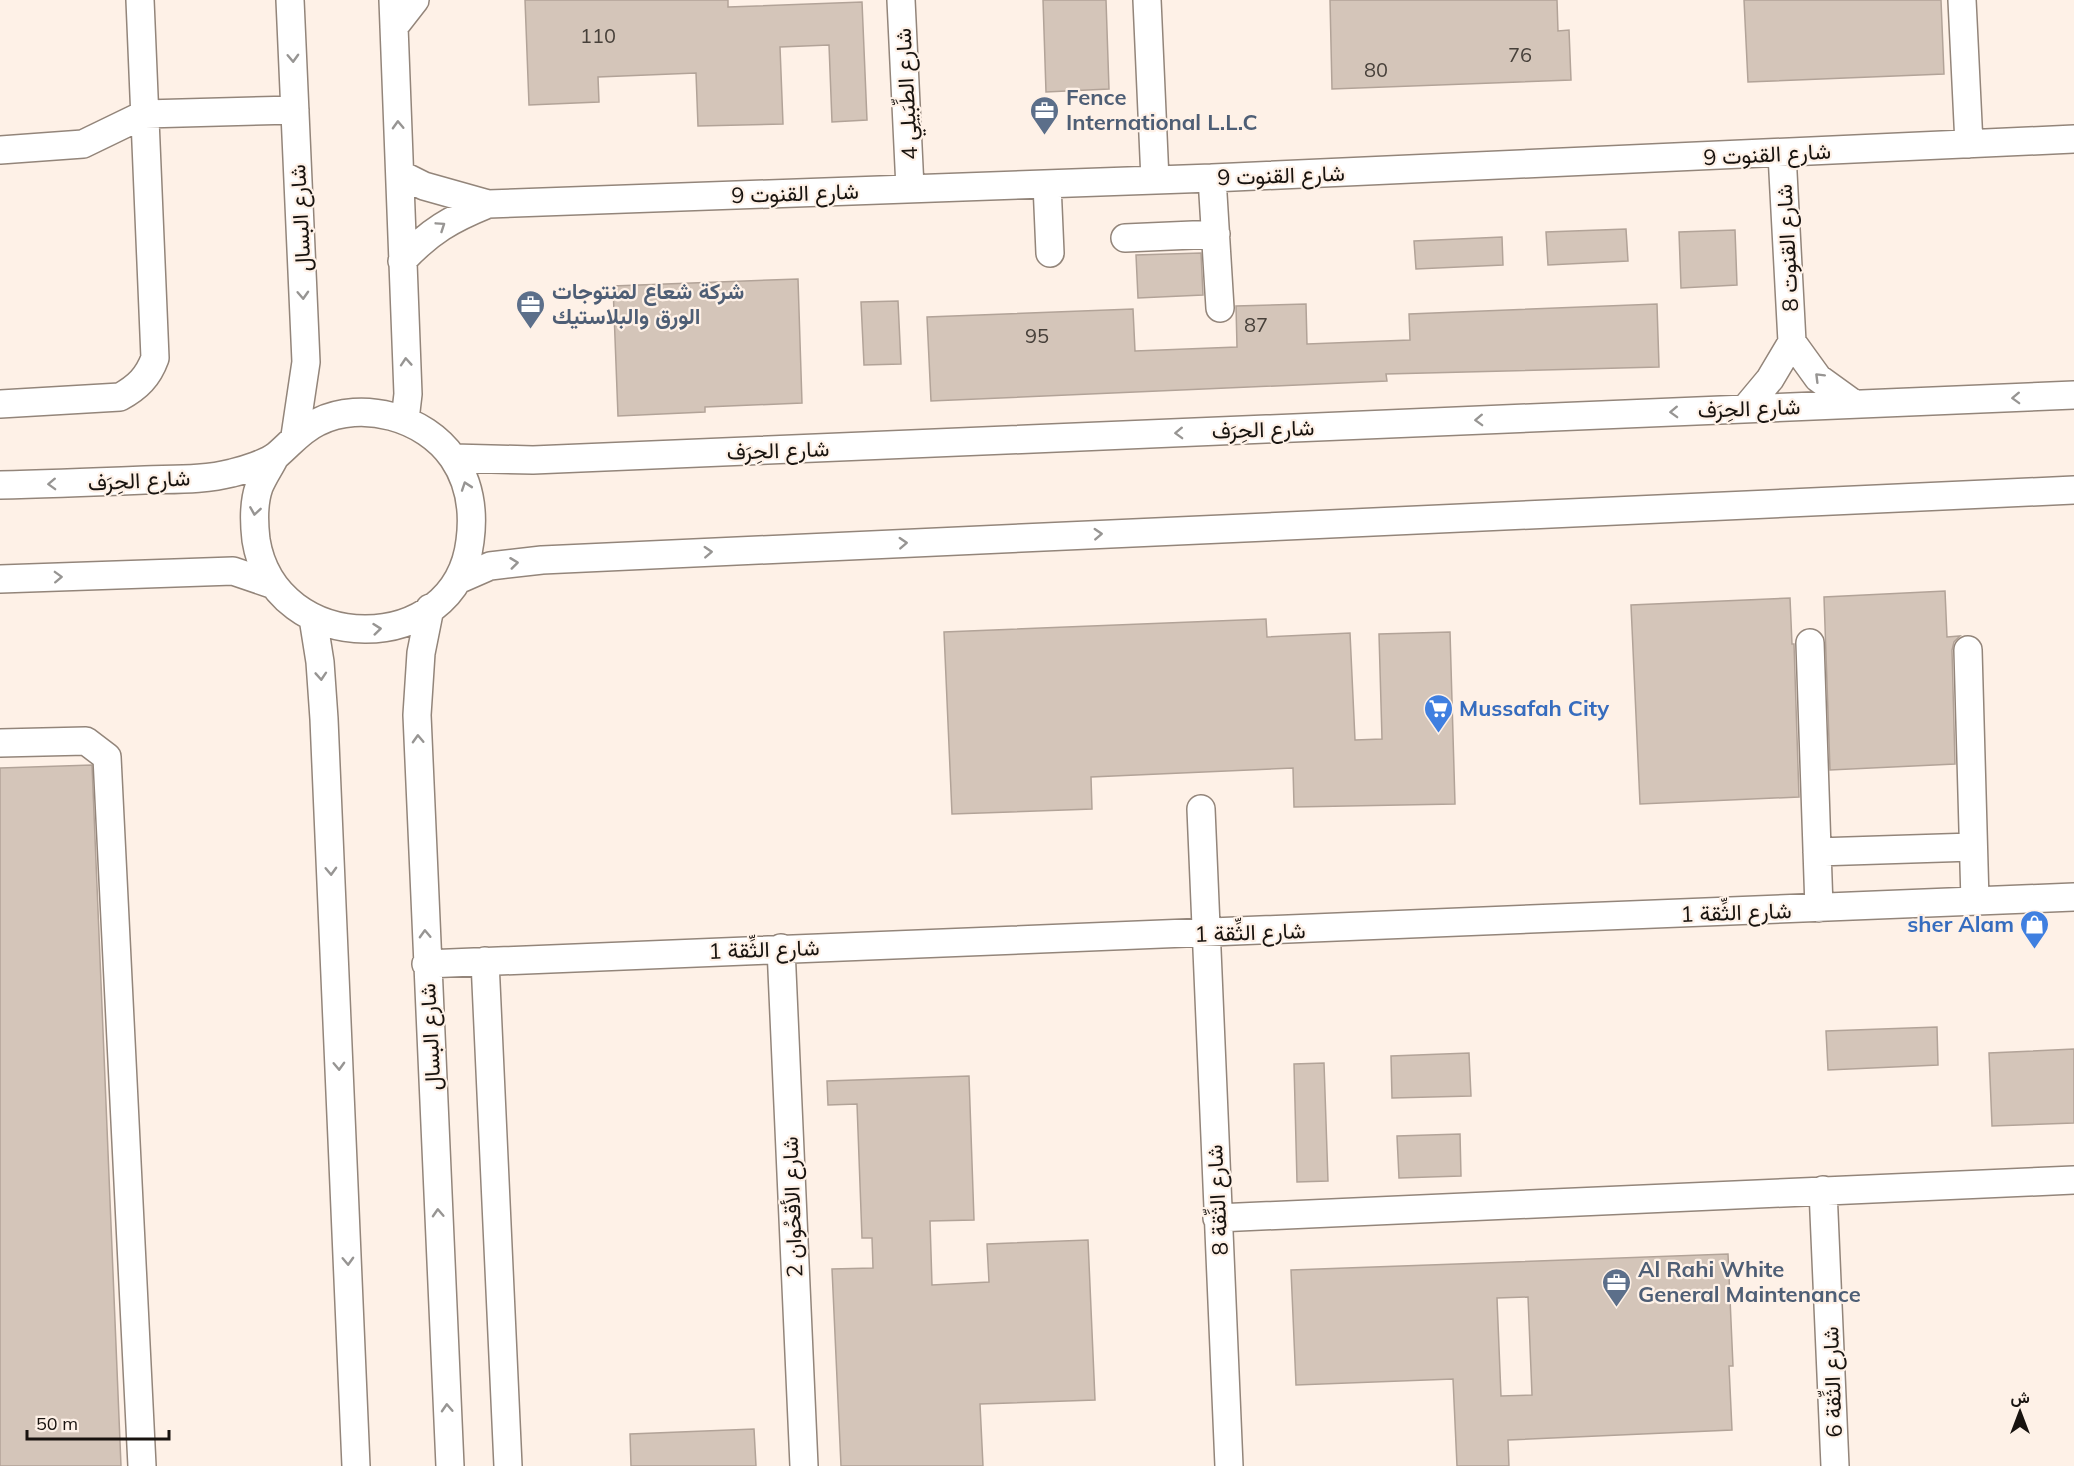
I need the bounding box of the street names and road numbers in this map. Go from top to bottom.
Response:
street label: شارع الطِّبَيلِي 4 [887,27,928,161]
street label: شارع القنوت 9 [1702,137,1832,172]
street label: شارع القنوت 9 [1217,159,1345,192]
street label: شارع البسال [283,164,318,272]
street label: شارع القنوت 9 [731,177,859,210]
street label: شارع القنوت 8 [1770,183,1805,313]
street label: شارع الحِرَف [1697,392,1801,425]
street label: شارع الحِرَف [1211,413,1315,446]
street label: شارع الحِرَف [726,434,830,467]
street label: شارع الحِرَف [87,463,191,498]
street label: شارع الثِّقة 1 [1680,895,1792,929]
street label: شارع الثِّقة 1 [1194,915,1306,949]
street label: شارع الثِّقة 1 [708,932,820,966]
street label: شارع البسال [413,983,448,1091]
street label: شارع الأقحُوان 2 [776,1136,809,1278]
street label: شارع الثِّقة 8 [1199,1144,1235,1256]
street label: شارع الثِّقة 6 [1815,1326,1849,1438]

